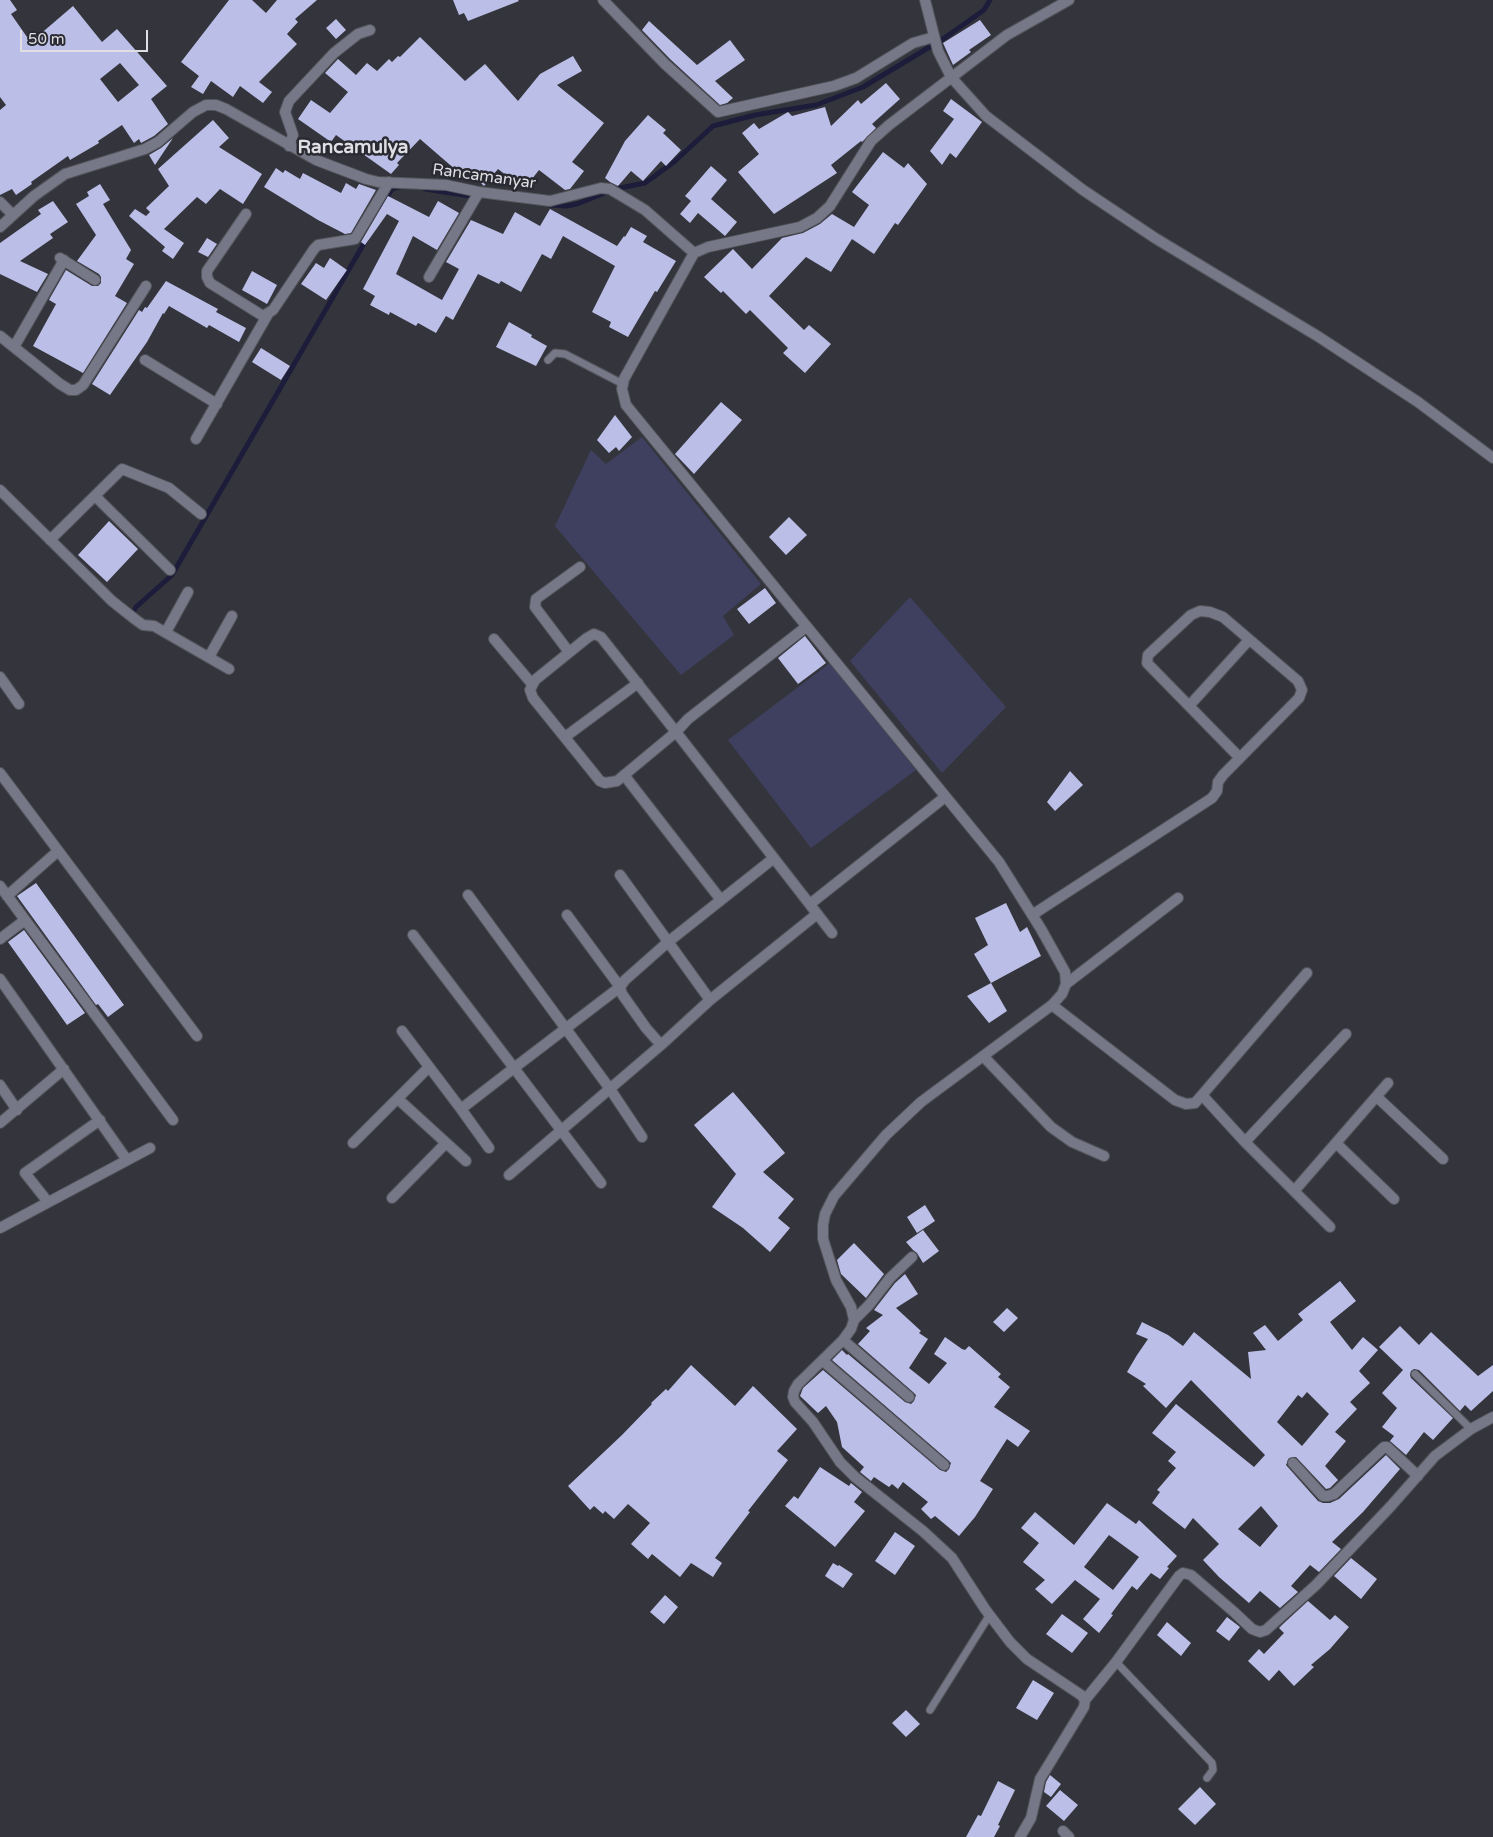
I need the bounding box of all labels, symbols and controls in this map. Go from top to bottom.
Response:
scale bar [22,20,150,52]
text: 50 m [28,30,65,48]
district label: Rancamulya [297,137,409,159]
street label: Rancamanyar [431,160,537,194]

